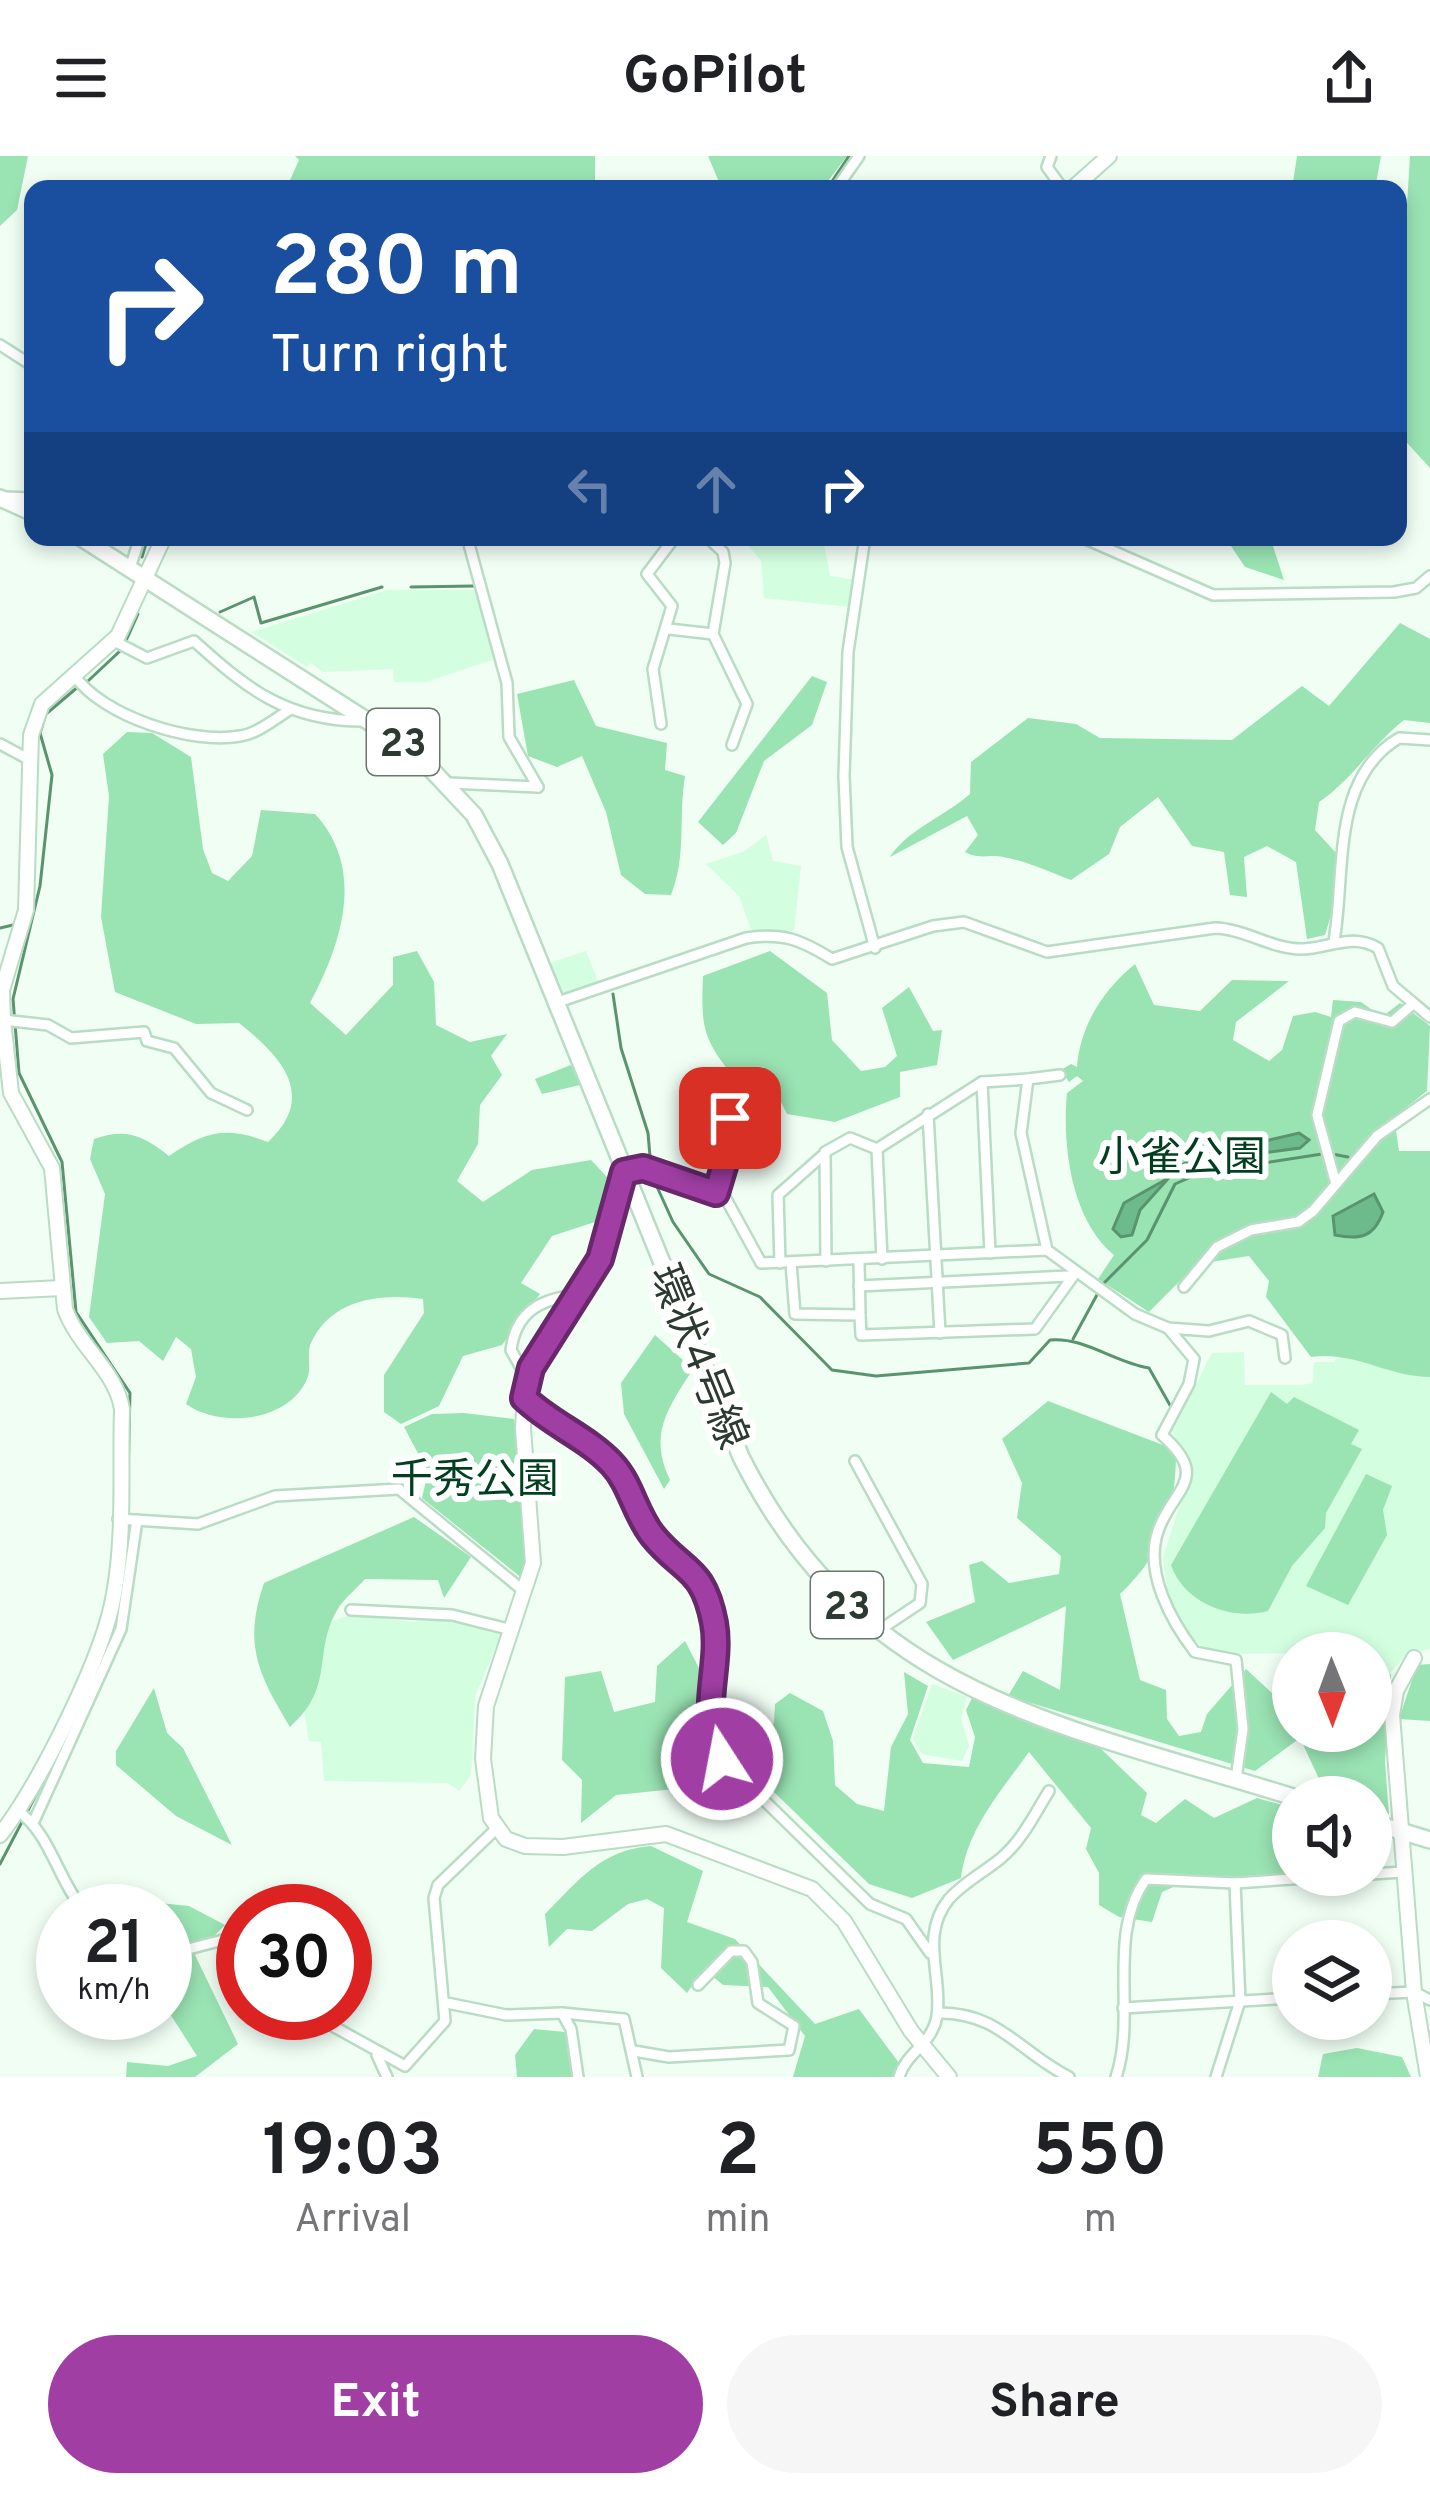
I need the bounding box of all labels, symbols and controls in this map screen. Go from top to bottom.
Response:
text: GoPilot [623,44,807,113]
icon: menu [48,45,114,111]
icon: share [1316,45,1382,111]
text: 280 m [270,219,523,325]
icon: right [72,228,228,384]
text: Turn right [270,323,509,392]
icon: left [557,456,623,522]
icon: ahead [683,456,749,522]
icon: right [809,456,875,522]
road number: 23 [367,709,439,775]
pin [679,1067,781,1169]
icon: arrive [697,1085,763,1151]
park label: 小雀公園 [1098,1134,1266,1187]
street label: 環状4号線 [635,1258,757,1458]
park label: 千秀公園 [391,1456,559,1509]
road number: 23 [811,1572,883,1638]
north arrow [1272,1632,1392,1752]
map controls [1272,1632,1392,2040]
position arrow [659,1696,785,1822]
button: sound [1272,1776,1392,1896]
speed limit sign: 30 [216,1884,372,2040]
text: 21 [84,1909,144,1985]
button: layers [1272,1920,1392,2040]
text: km/h [78,1973,150,2010]
text: 19:03 [262,2109,443,2201]
text: 2 [716,2109,760,2201]
text: 550 [1033,2109,1168,2201]
text: Arrival [295,2197,411,2246]
text: min [705,2197,770,2246]
text: m [1084,2197,1117,2246]
button: Exit [48,2335,703,2473]
button: Share [727,2335,1382,2473]

